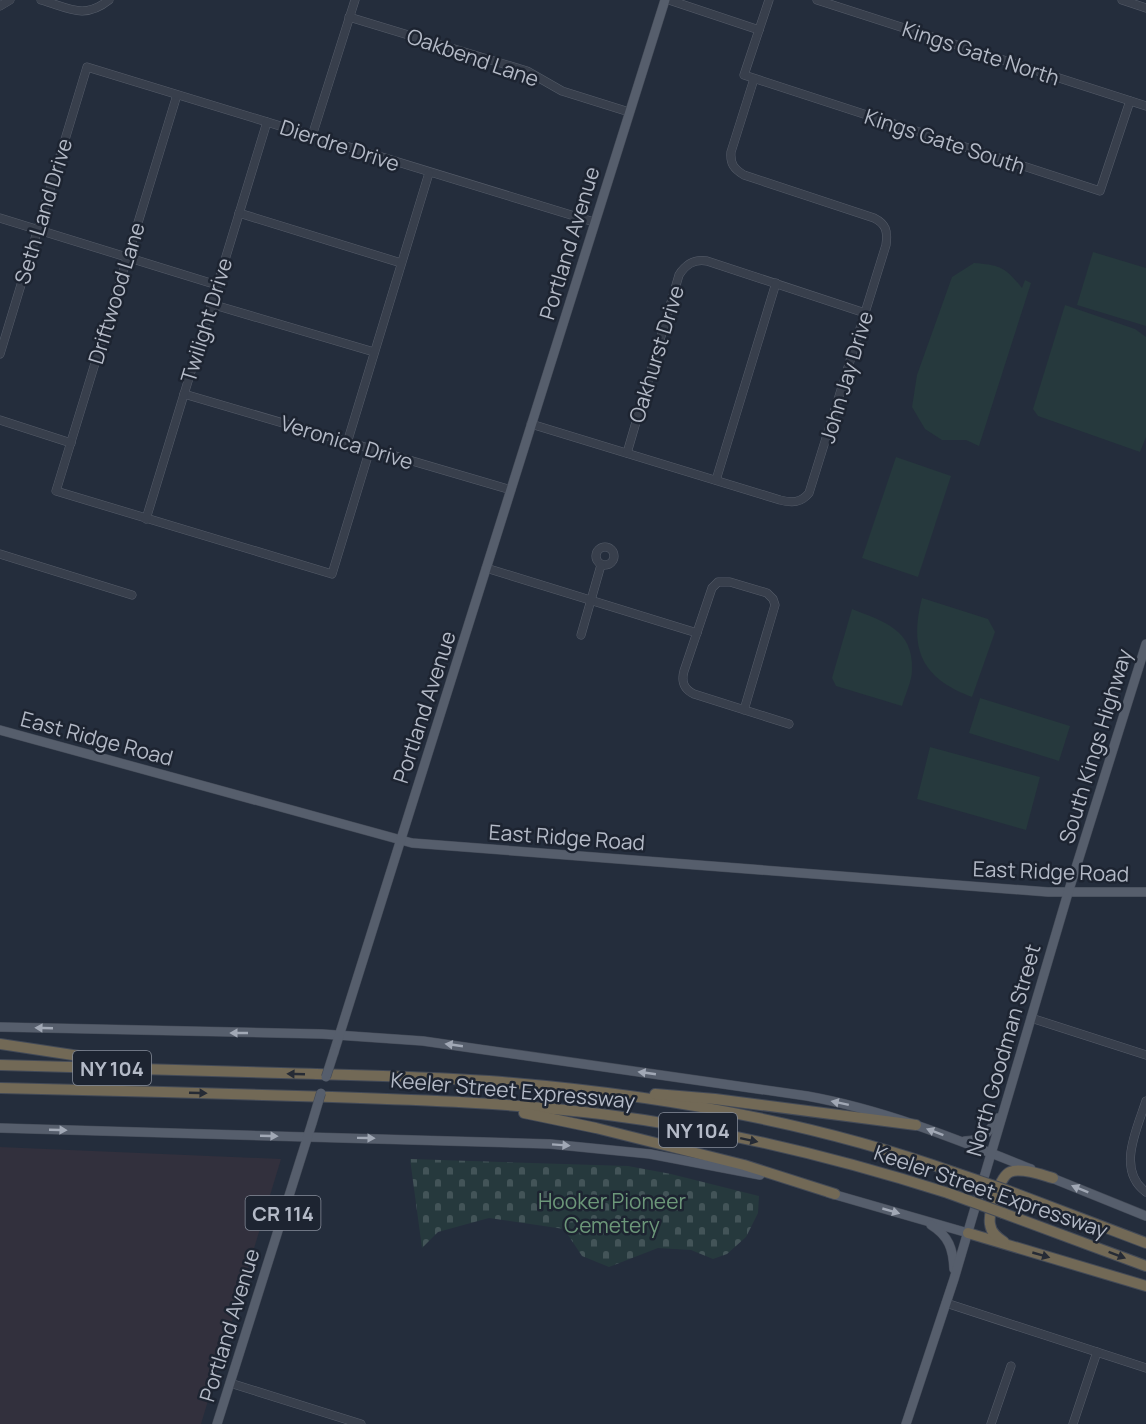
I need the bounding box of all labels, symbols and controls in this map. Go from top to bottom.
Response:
street label: Kings Gate North [899,14,1063,92]
street label: Oakbend Lane [403,21,543,93]
street label: Kings Gate South [861,102,1029,180]
street label: Dierdre Drive [277,113,403,177]
street label: Seth Land Drive [8,135,78,287]
street label: Portland Avenue [532,163,606,323]
street label: Driftwood Lane [81,219,151,367]
street label: Twilight Drive [174,254,238,386]
street label: Oakhurst Drive [622,282,690,426]
street label: John Jay Drive [813,308,879,446]
street label: Veronica Drive [277,409,417,475]
street label: Portland Avenue [386,627,462,787]
street label: South Kings Highway [1052,645,1138,847]
street label: East Ridge Road [18,704,176,772]
street label: East Ridge Road [488,818,646,856]
street label: East Ridge Road [972,854,1130,888]
street label: North Goodman Street [959,941,1047,1159]
one-way arrow [35,1023,54,1033]
one-way arrow [230,1028,249,1038]
one-way arrow [445,1040,464,1050]
road number: NY 104 [73,1051,151,1085]
street label: Keeler Street Expressway [390,1065,636,1115]
one-way arrow [638,1068,657,1077]
one-way arrow [286,1069,305,1078]
one-way arrow [189,1089,208,1098]
one-way arrow [831,1097,849,1107]
road number: NY 104 [659,1113,737,1147]
one-way arrow [49,1125,68,1135]
one-way arrow [926,1127,944,1136]
one-way arrow [259,1131,278,1141]
one-way arrow [356,1134,375,1143]
one-way arrow [739,1136,758,1145]
street label: Keeler Street Expressway [870,1138,1112,1244]
one-way arrow [551,1140,570,1150]
one-way arrow [1071,1184,1089,1193]
park label: Hooker Pioneer Cemetery [538,1187,686,1239]
road number: CR 114 [246,1196,320,1230]
one-way arrow [882,1207,900,1216]
street label: Portland Avenue [192,1245,266,1405]
one-way arrow [1032,1251,1050,1260]
one-way arrow [1108,1251,1126,1260]

